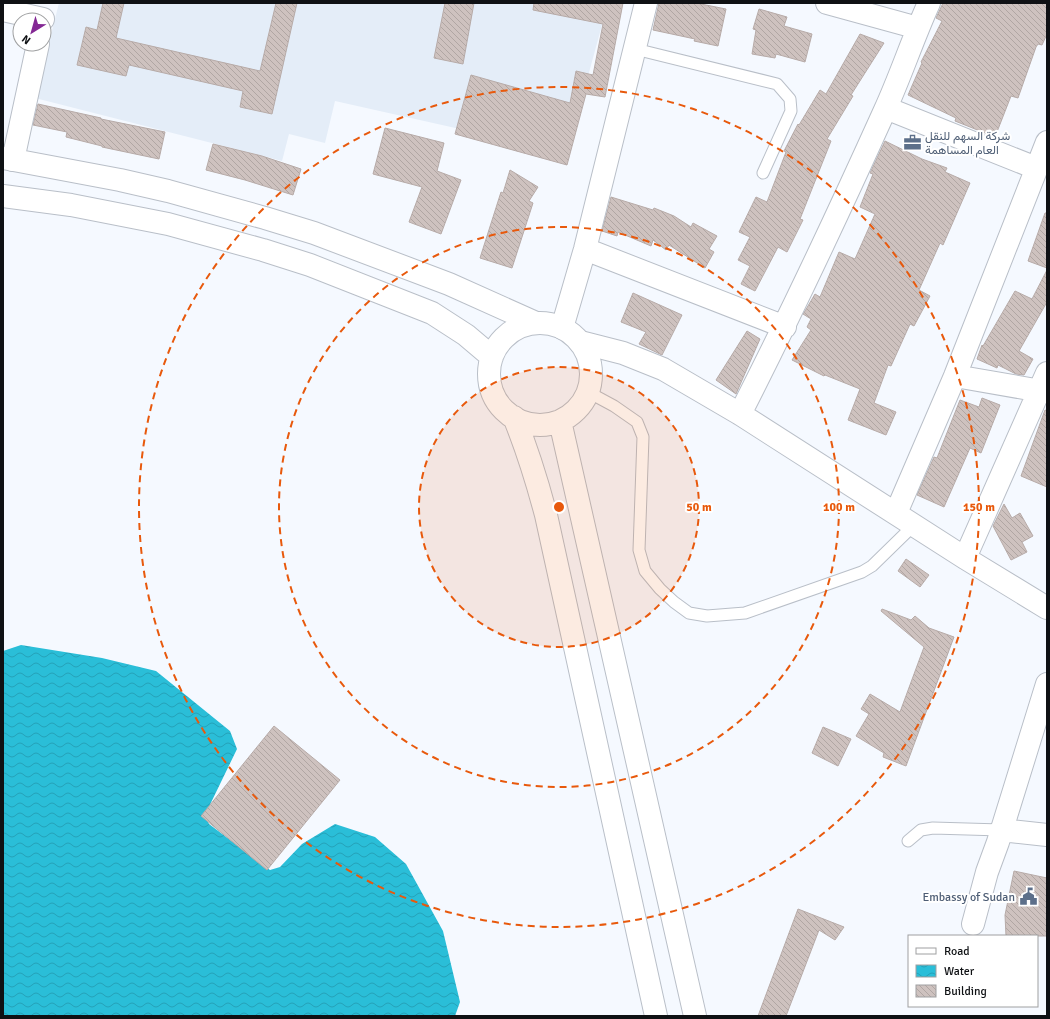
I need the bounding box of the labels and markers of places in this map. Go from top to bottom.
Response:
place label: شركة السهم للنقل العام المساهمة [925,129,1010,158]
office icon: شركة السهم للنقل العام المساهمة [902,133,922,153]
centre of rings [552,500,566,514]
public building icon: Embassy of Sudan [1018,887,1038,907]
place label: Embassy of Sudan [922,890,1015,905]

